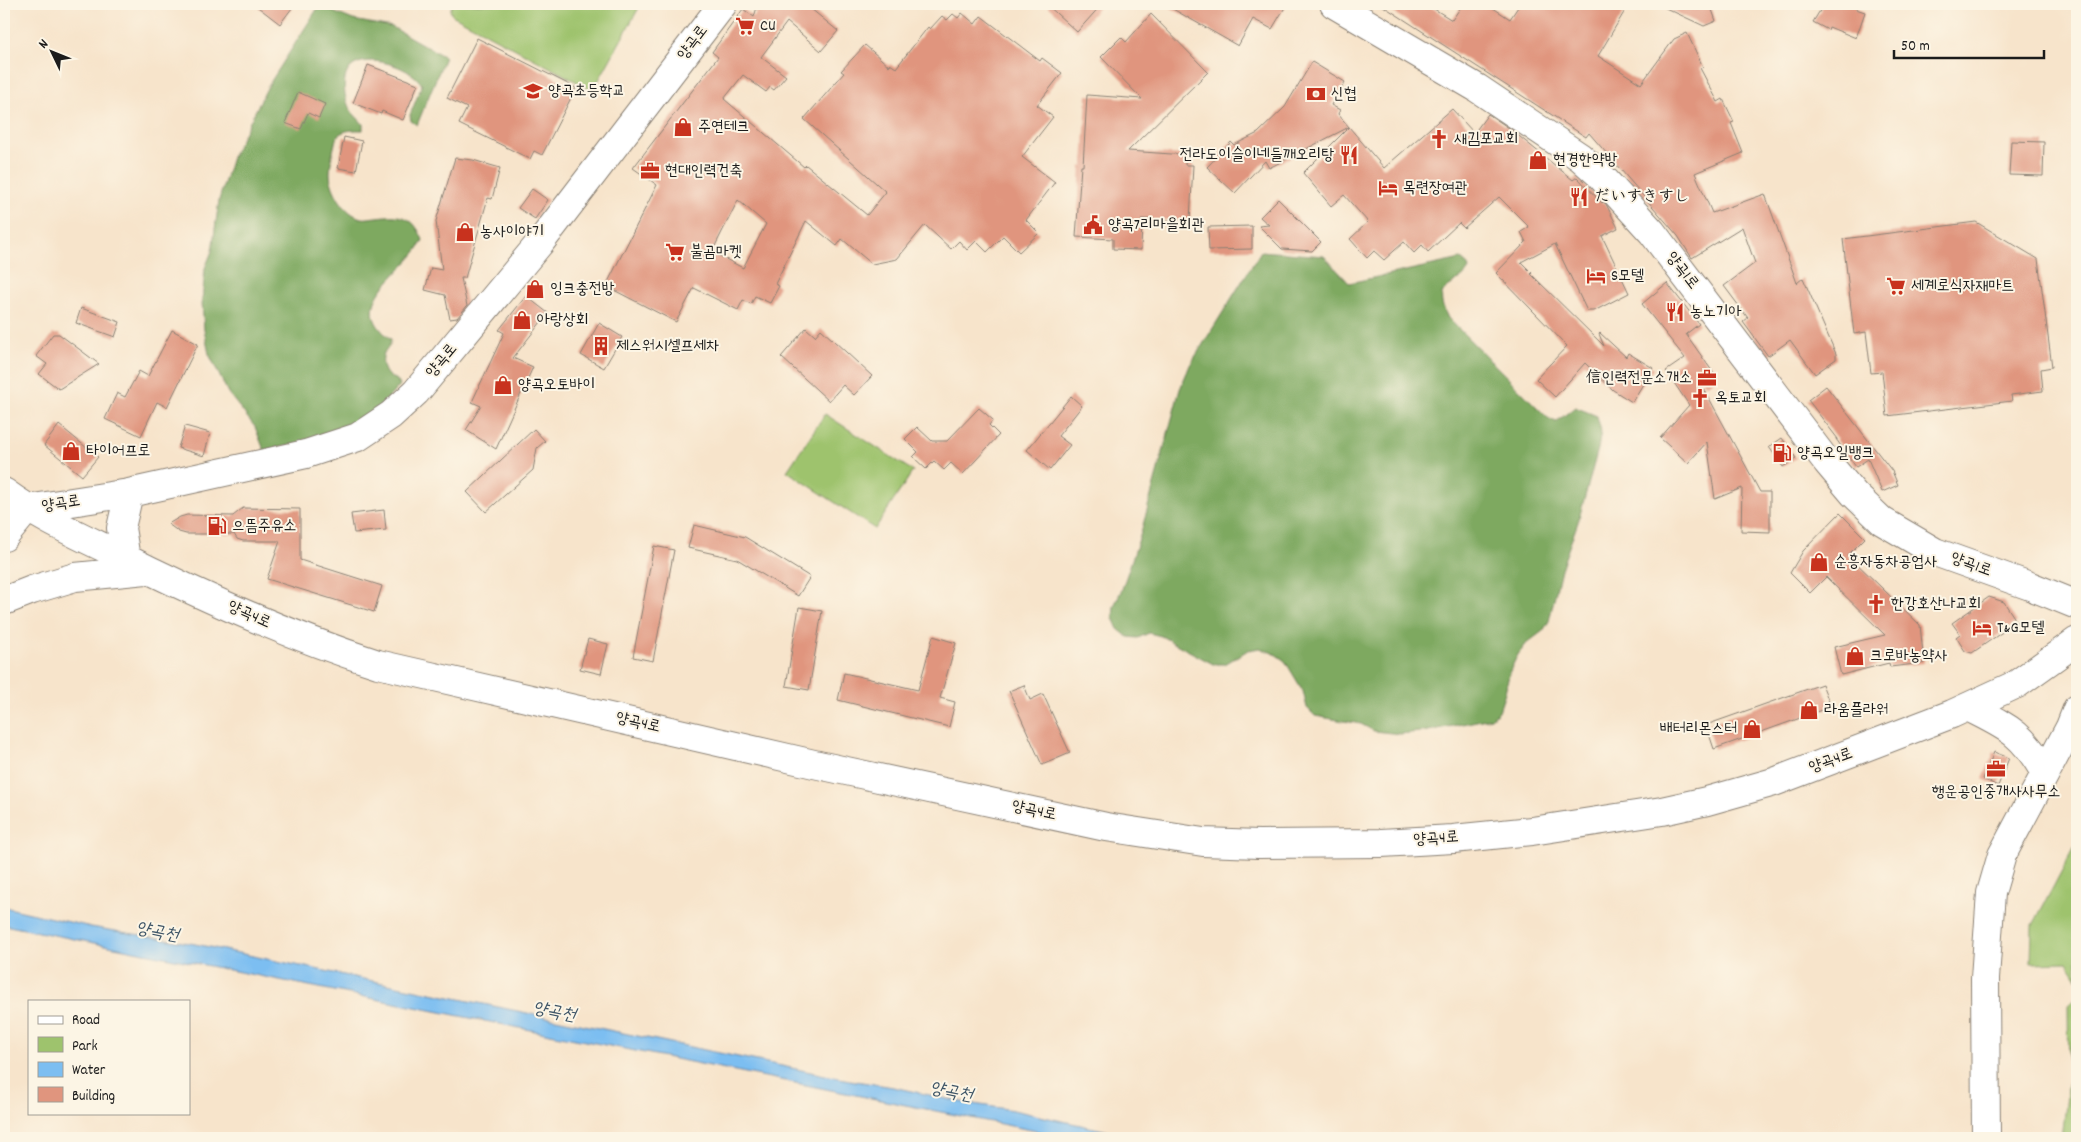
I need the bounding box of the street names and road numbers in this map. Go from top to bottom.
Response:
street label: 양곡로 [672,21,714,65]
street label: 양곡1로 [1660,247,1704,295]
street label: 양곡로 [421,339,463,383]
street label: 양곡로 [40,490,82,518]
street label: 양곡1로 [1947,547,1995,583]
street label: 양곡4로 [224,595,274,635]
street label: 양곡4로 [613,707,663,739]
street label: 양곡4로 [1806,742,1856,780]
street label: 양곡4로 [1009,795,1059,827]
street label: 양곡4로 [1413,826,1459,852]

